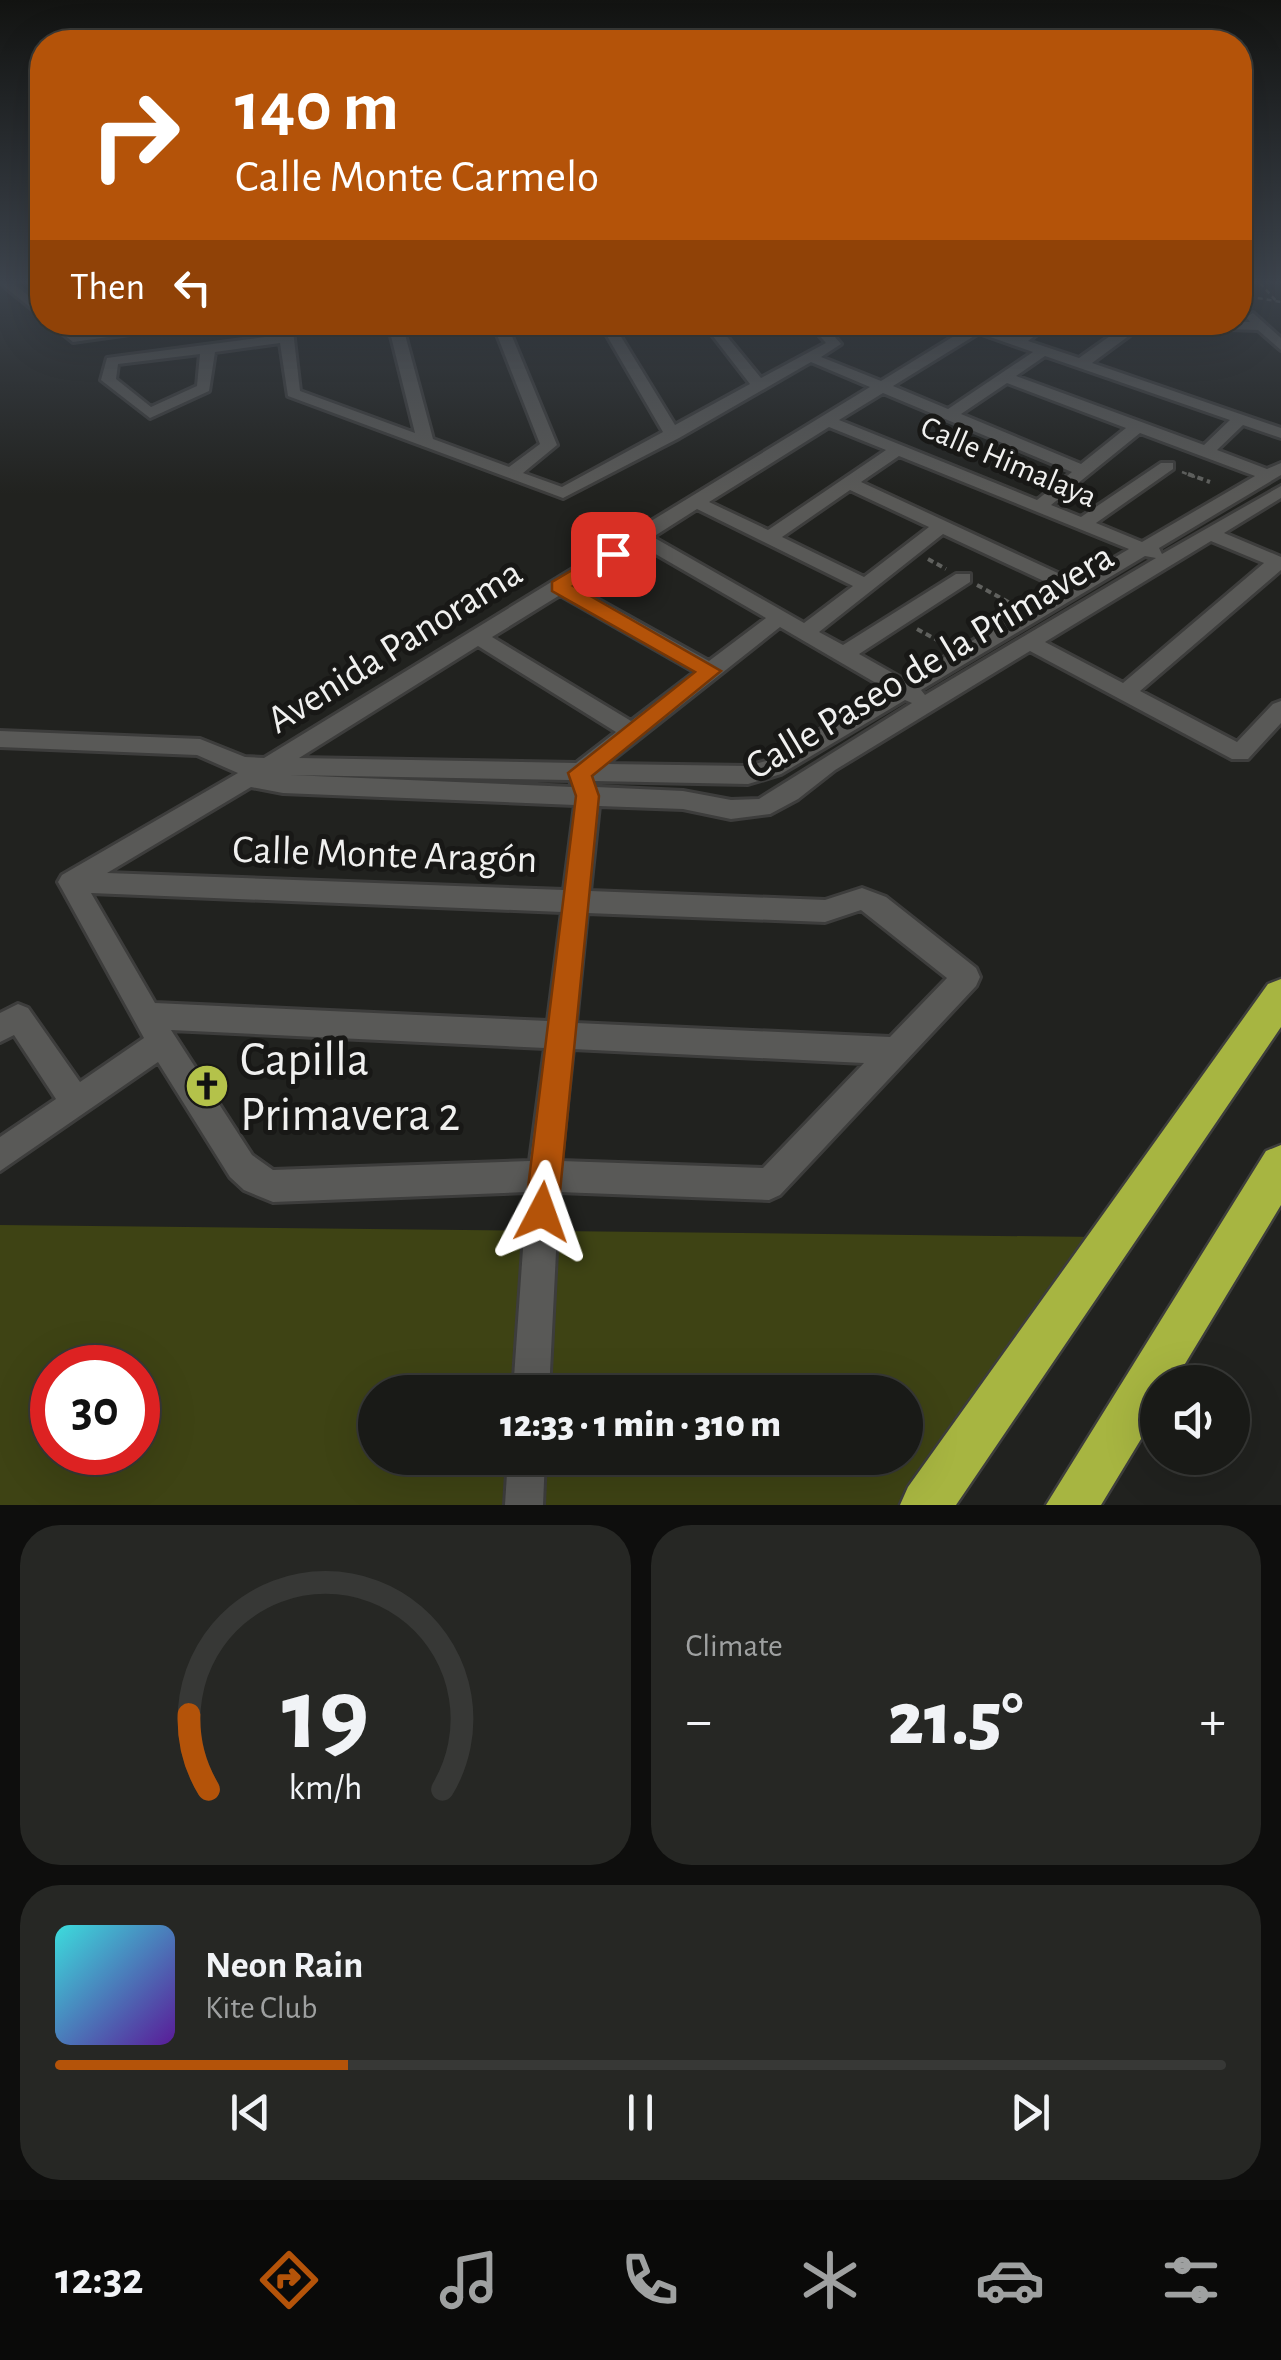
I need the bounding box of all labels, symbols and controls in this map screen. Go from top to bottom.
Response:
icon: right [70,70,200,200]
text: 140 m [235,73,399,143]
text: Calle Monte Carmelo [235,155,599,200]
icon: left [165,260,220,315]
text: Then [70,269,145,307]
street label: Calle Himalaya [916,411,1101,513]
pin [571,512,656,597]
icon: arrive [586,527,641,582]
street label: Calle Paseo de la Primavera [739,536,1121,787]
street label: Avenida Panorama [261,552,530,741]
street label: Calle Monte Aragón [232,830,538,880]
place label: Capilla Primavera 2 [240,1037,460,1140]
church icon: Capilla Primavera 2 [184,1063,230,1109]
position arrow [490,1160,594,1264]
speed limit sign: 30 [30,1345,160,1475]
map controls [1140,1365,1250,1475]
button: sound [1140,1365,1250,1475]
text: 12:33 · 1 min · 310 m [500,1406,781,1444]
text: Climate [686,1630,783,1662]
text: 19 [281,1664,369,1768]
text: 21.5° [888,1683,1023,1758]
text: − [686,1694,712,1749]
text: + [1200,1694,1226,1749]
text: km/h [288,1770,362,1806]
text: Neon Rain [205,1947,363,1985]
text: Kite Club [205,1992,317,2024]
icon: previous [223,2085,278,2140]
icon: pause [613,2085,668,2140]
icon: next [1003,2085,1058,2140]
icon: directions [254,2245,324,2315]
icon: music [434,2245,504,2315]
icon: phone [615,2245,685,2315]
icon: climate [795,2245,865,2315]
icon: car [975,2245,1045,2315]
icon: filters [1156,2245,1226,2315]
text: 12:32 [55,2257,143,2302]

